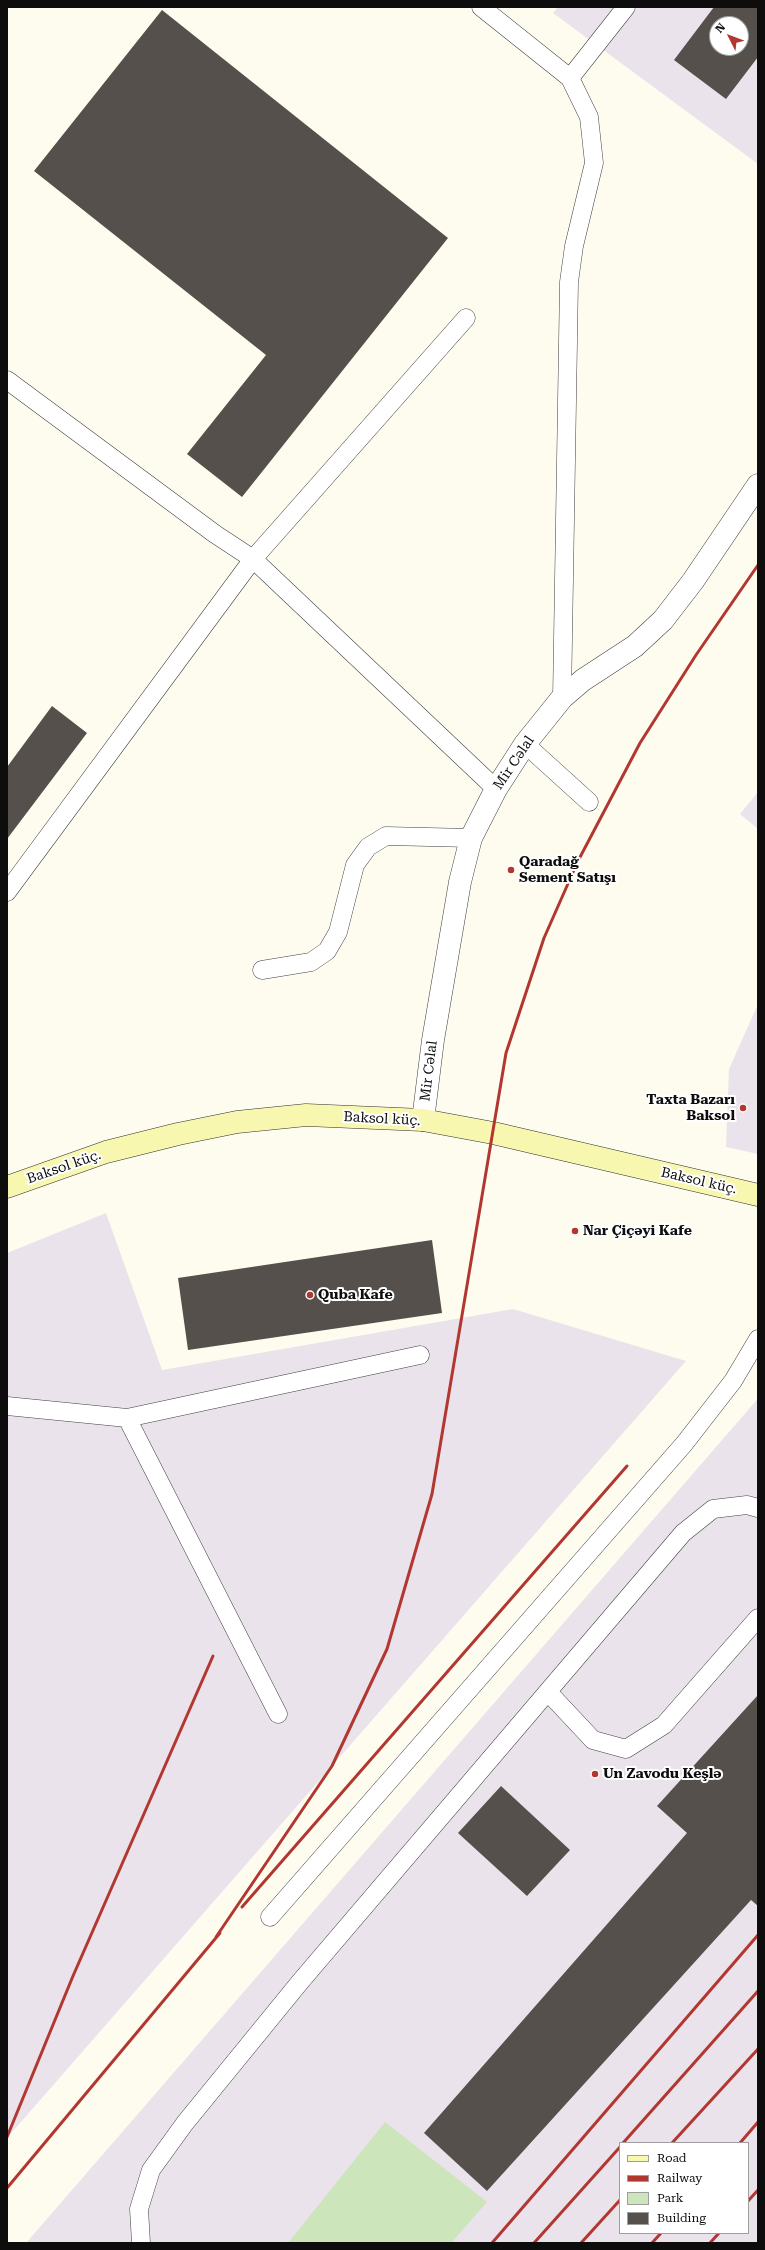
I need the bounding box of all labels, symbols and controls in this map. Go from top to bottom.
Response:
north arrow [709,16,749,56]
text: N [713,21,728,36]
street label: Mir Cəlal [490,733,538,793]
place label: Qaradağ Sement Satışı [519,854,616,886]
marker: Qaradağ Sement Satışı [506,865,516,875]
street label: Mir Cəlal [417,1040,441,1102]
place label: Taxta Bazarı Baksol [646,1092,735,1124]
marker: Taxta Bazarı Baksol [738,1103,748,1113]
street label: Baksol küç. [343,1109,421,1129]
street label: Baksol küç. [25,1146,103,1188]
street label: Baksol küç. [659,1164,739,1198]
place label: Nar Çiçəyi Kafe [583,1223,692,1239]
marker: Nar Çiçəyi Kafe [570,1226,580,1236]
place label: Quba Kafe [318,1287,393,1303]
marker: Quba Kafe [305,1290,315,1300]
place label: Un Zavodu Keşlə [603,1766,721,1782]
marker: Un Zavodu Keşlə [590,1769,600,1779]
legend [619,2142,749,2234]
text: Road [657,2151,686,2165]
text: Railway [657,2171,702,2185]
text: Park [657,2191,683,2205]
text: Building [657,2211,706,2225]

